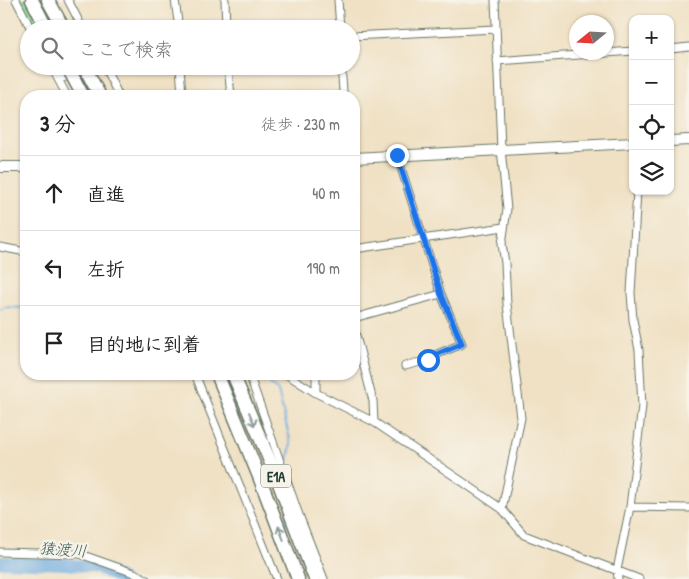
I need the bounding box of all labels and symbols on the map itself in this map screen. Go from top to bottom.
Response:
north arrow [569,15,614,60]
route end [386,144,409,167]
route start [417,349,440,372]
one-way arrow [247,411,257,426]
road number: E1A [261,464,291,488]
one-way arrow [276,526,285,542]
water label: 猿渡川 [38,536,88,562]

